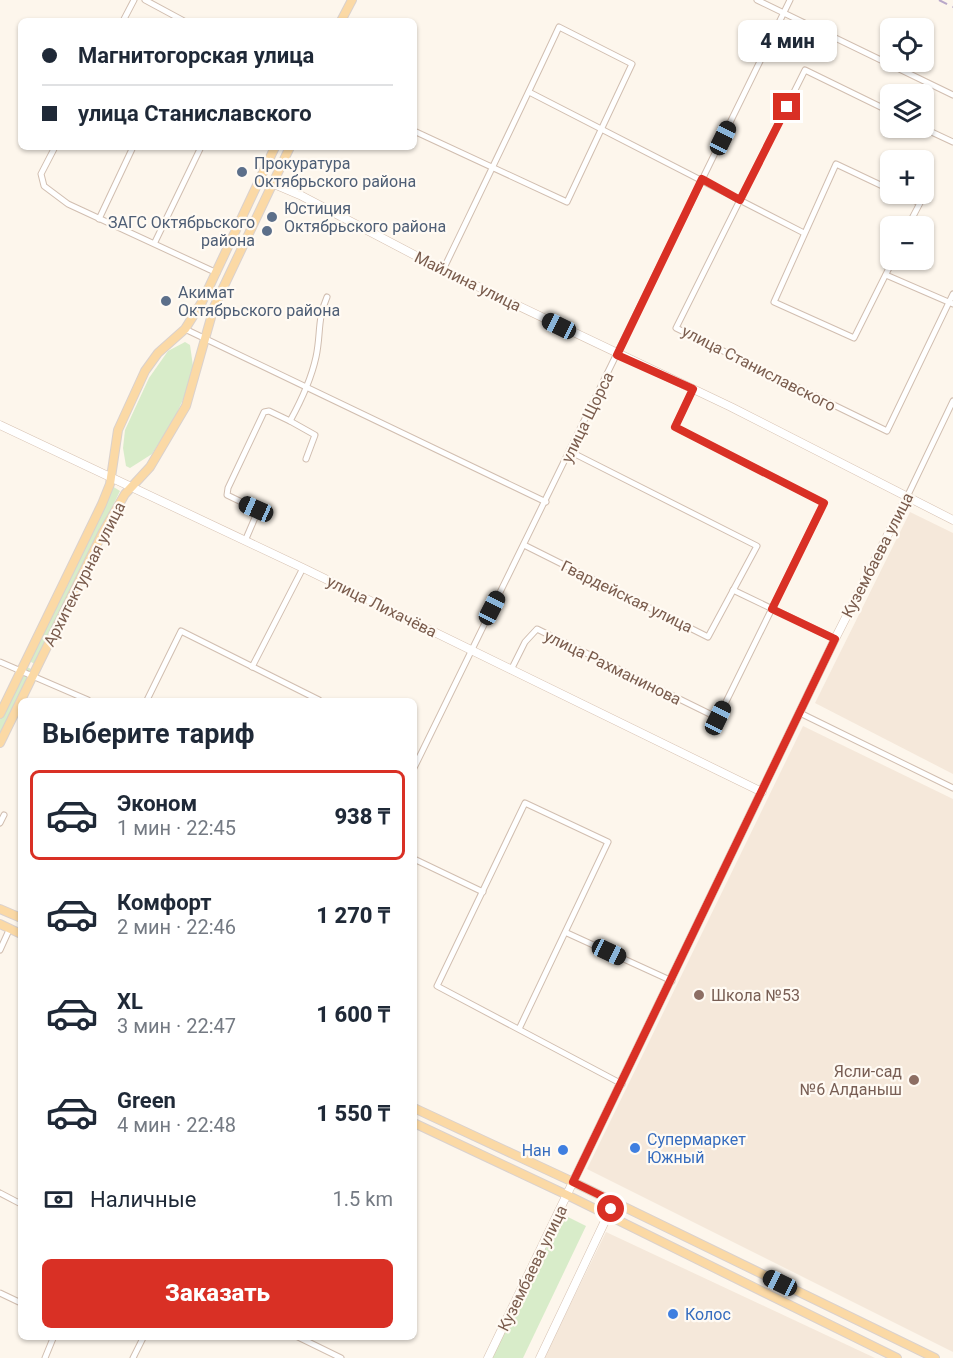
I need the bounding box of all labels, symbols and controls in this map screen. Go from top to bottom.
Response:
map controls [880,18,934,270]
button: locate [880,18,934,72]
callout: 4 мин [738,20,836,62]
text: 4 мин [760,29,815,53]
text: Магнитогорская улица [78,43,314,68]
button: layers [880,84,934,138]
route end [773,93,800,120]
text: улица Станиславского [78,101,312,126]
car [707,118,739,158]
button: + [880,150,934,204]
place label: Прокуратура Октябрьского района [254,154,416,191]
marker: Прокуратура Октябрьского района [235,165,249,179]
place label: Юстиция Октябрьского района [284,199,446,236]
marker: Юстиция Октябрьского района [265,210,279,224]
place label: ЗАГС Октябрьского района [108,213,255,250]
button: − [880,216,934,270]
marker: ЗАГС Октябрьского района [260,224,274,238]
street label: Майлина улица [411,247,524,315]
place label: Акимат Октябрьского района [178,283,340,320]
marker: Акимат Октябрьского района [159,294,173,308]
car [539,310,579,342]
street label: улица Станиславского [679,321,839,416]
street label: улица Щорса [557,369,618,466]
street label: Кузембаева улица [838,490,917,621]
car [236,493,276,525]
street label: Архитектурная улица [40,499,129,650]
street label: Гвардейская улица [558,556,696,637]
street label: улица Лихачёва [324,572,440,641]
car [476,588,508,628]
street label: улица Рахманинова [541,626,684,709]
car [702,698,734,738]
text: Выберите тариф [42,718,254,750]
icon: car [45,788,99,842]
text: Эконом [117,791,197,816]
text: 938 ₸ [334,804,390,829]
text: 1 мин · 22:45 [117,816,236,840]
icon: car [45,887,99,941]
text: Комфорт [117,890,212,915]
text: 1 270 ₸ [316,903,390,928]
text: 2 мин · 22:46 [117,915,236,939]
car [589,936,629,968]
icon: car [45,986,99,1040]
place label: Школа №53 [711,986,800,1005]
marker: Школа №53 [692,988,706,1002]
text: XL [117,989,143,1014]
text: 1 600 ₸ [316,1002,390,1027]
text: 3 мин · 22:47 [117,1014,236,1038]
place label: Ясли-сад №6 Алданыш [800,1062,902,1099]
marker: Ясли-сад №6 Алданыш [907,1073,921,1087]
icon: car [45,1085,99,1139]
text: Green [117,1088,176,1113]
text: 1 550 ₸ [316,1101,390,1126]
text: 4 мин · 22:48 [117,1113,236,1137]
place label: Супермаркет Южный [647,1130,746,1167]
place label: Нан [522,1141,551,1160]
marker: Супермаркет Южный [628,1141,642,1155]
marker: Нан [556,1143,570,1157]
icon: cash [42,1183,75,1216]
text: Наличные [90,1187,196,1212]
text: 1.5 km [333,1187,393,1211]
route start [597,1195,624,1222]
street label: Кузембаева улица [494,1202,571,1334]
button: Заказать [42,1259,393,1328]
car [760,1267,800,1299]
place label: Колос [685,1305,731,1324]
marker: Колос [666,1307,680,1321]

